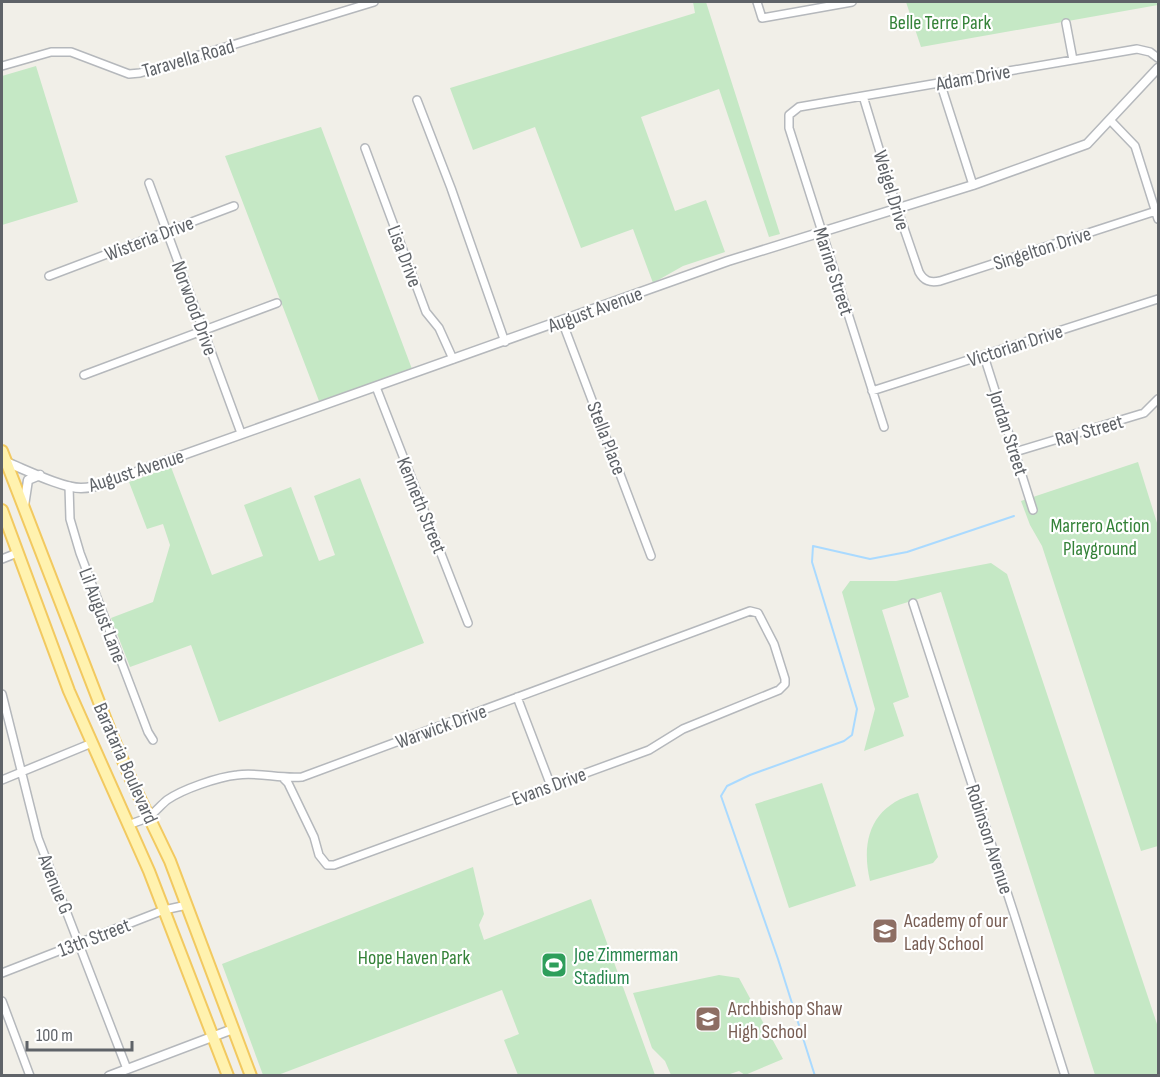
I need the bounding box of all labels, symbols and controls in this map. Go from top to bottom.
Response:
park label: Belle Terre Park [889,11,991,35]
street label: Taravella Road [139,34,237,84]
street label: Adam Drive [933,60,1012,97]
street label: Weigel Drive [868,147,915,233]
street label: Wisteria Drive [102,211,197,267]
street label: Lisa Drive [381,222,427,291]
street label: Singelton Drive [990,222,1094,276]
street label: Marine Street [808,224,859,318]
street label: Norwood Drive [166,258,222,359]
street label: August Avenue [544,282,646,338]
street label: Victorian Drive [965,319,1066,373]
street label: Jordan Street [983,387,1033,479]
street label: Stella Place [581,398,631,478]
street label: Ray Street [1052,410,1126,452]
street label: August Avenue [85,444,187,498]
street label: Kenneth Street [391,454,451,557]
park label: Marrero Action Playground [1050,514,1150,561]
street label: Lil August Lane [73,565,131,666]
street label: Barataria Boulevard [88,699,162,828]
street label: Warwick Drive [393,699,490,754]
street label: Evans Drive [509,762,590,811]
street label: Robinson Avenue [960,781,1018,897]
street label: Avenue G [32,850,78,918]
place label: Academy of our Lady School [903,909,1008,956]
street label: 13th Street [55,913,134,963]
school or university icon: Academy of our Lady School [870,916,900,946]
place label: Joe Zimmerman Stadium [573,943,678,990]
park label: Hope Haven Park [358,946,471,970]
sports icon: Joe Zimmerman Stadium [539,950,569,980]
place label: Archbishop Shaw High School [727,997,842,1044]
school or university icon: Archbishop Shaw High School [693,1004,723,1034]
scale bar [27,1014,132,1052]
text: 100 m [36,1025,73,1046]

